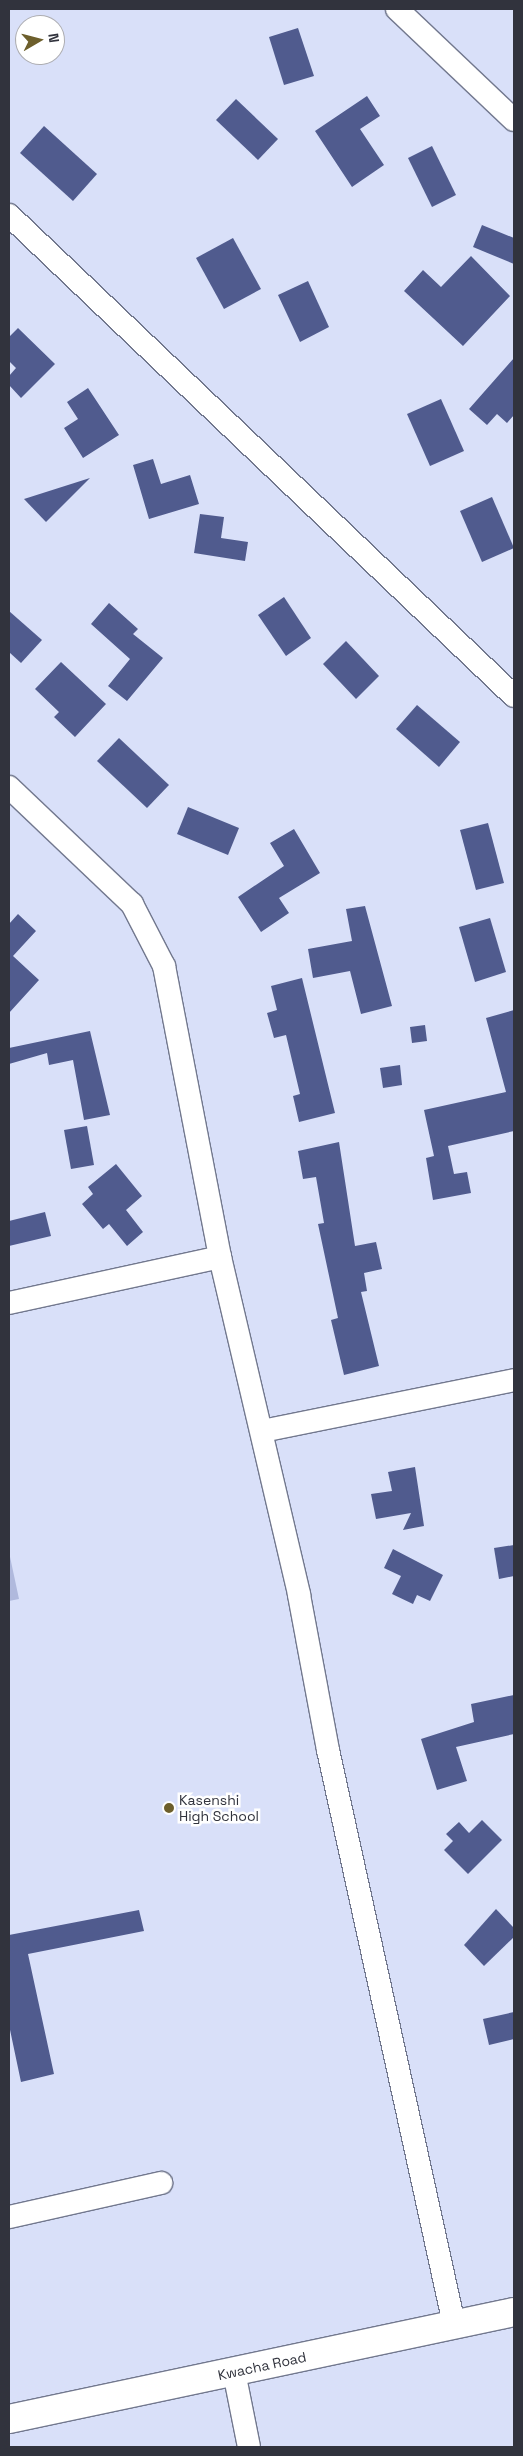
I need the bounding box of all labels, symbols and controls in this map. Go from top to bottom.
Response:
north arrow [15,15,65,65]
text: N [44,32,63,44]
place label: Kasenshi High School [179,1792,259,1824]
marker: Kasenshi High School [163,1802,175,1814]
street label: Kwacha Road [216,2348,308,2384]

